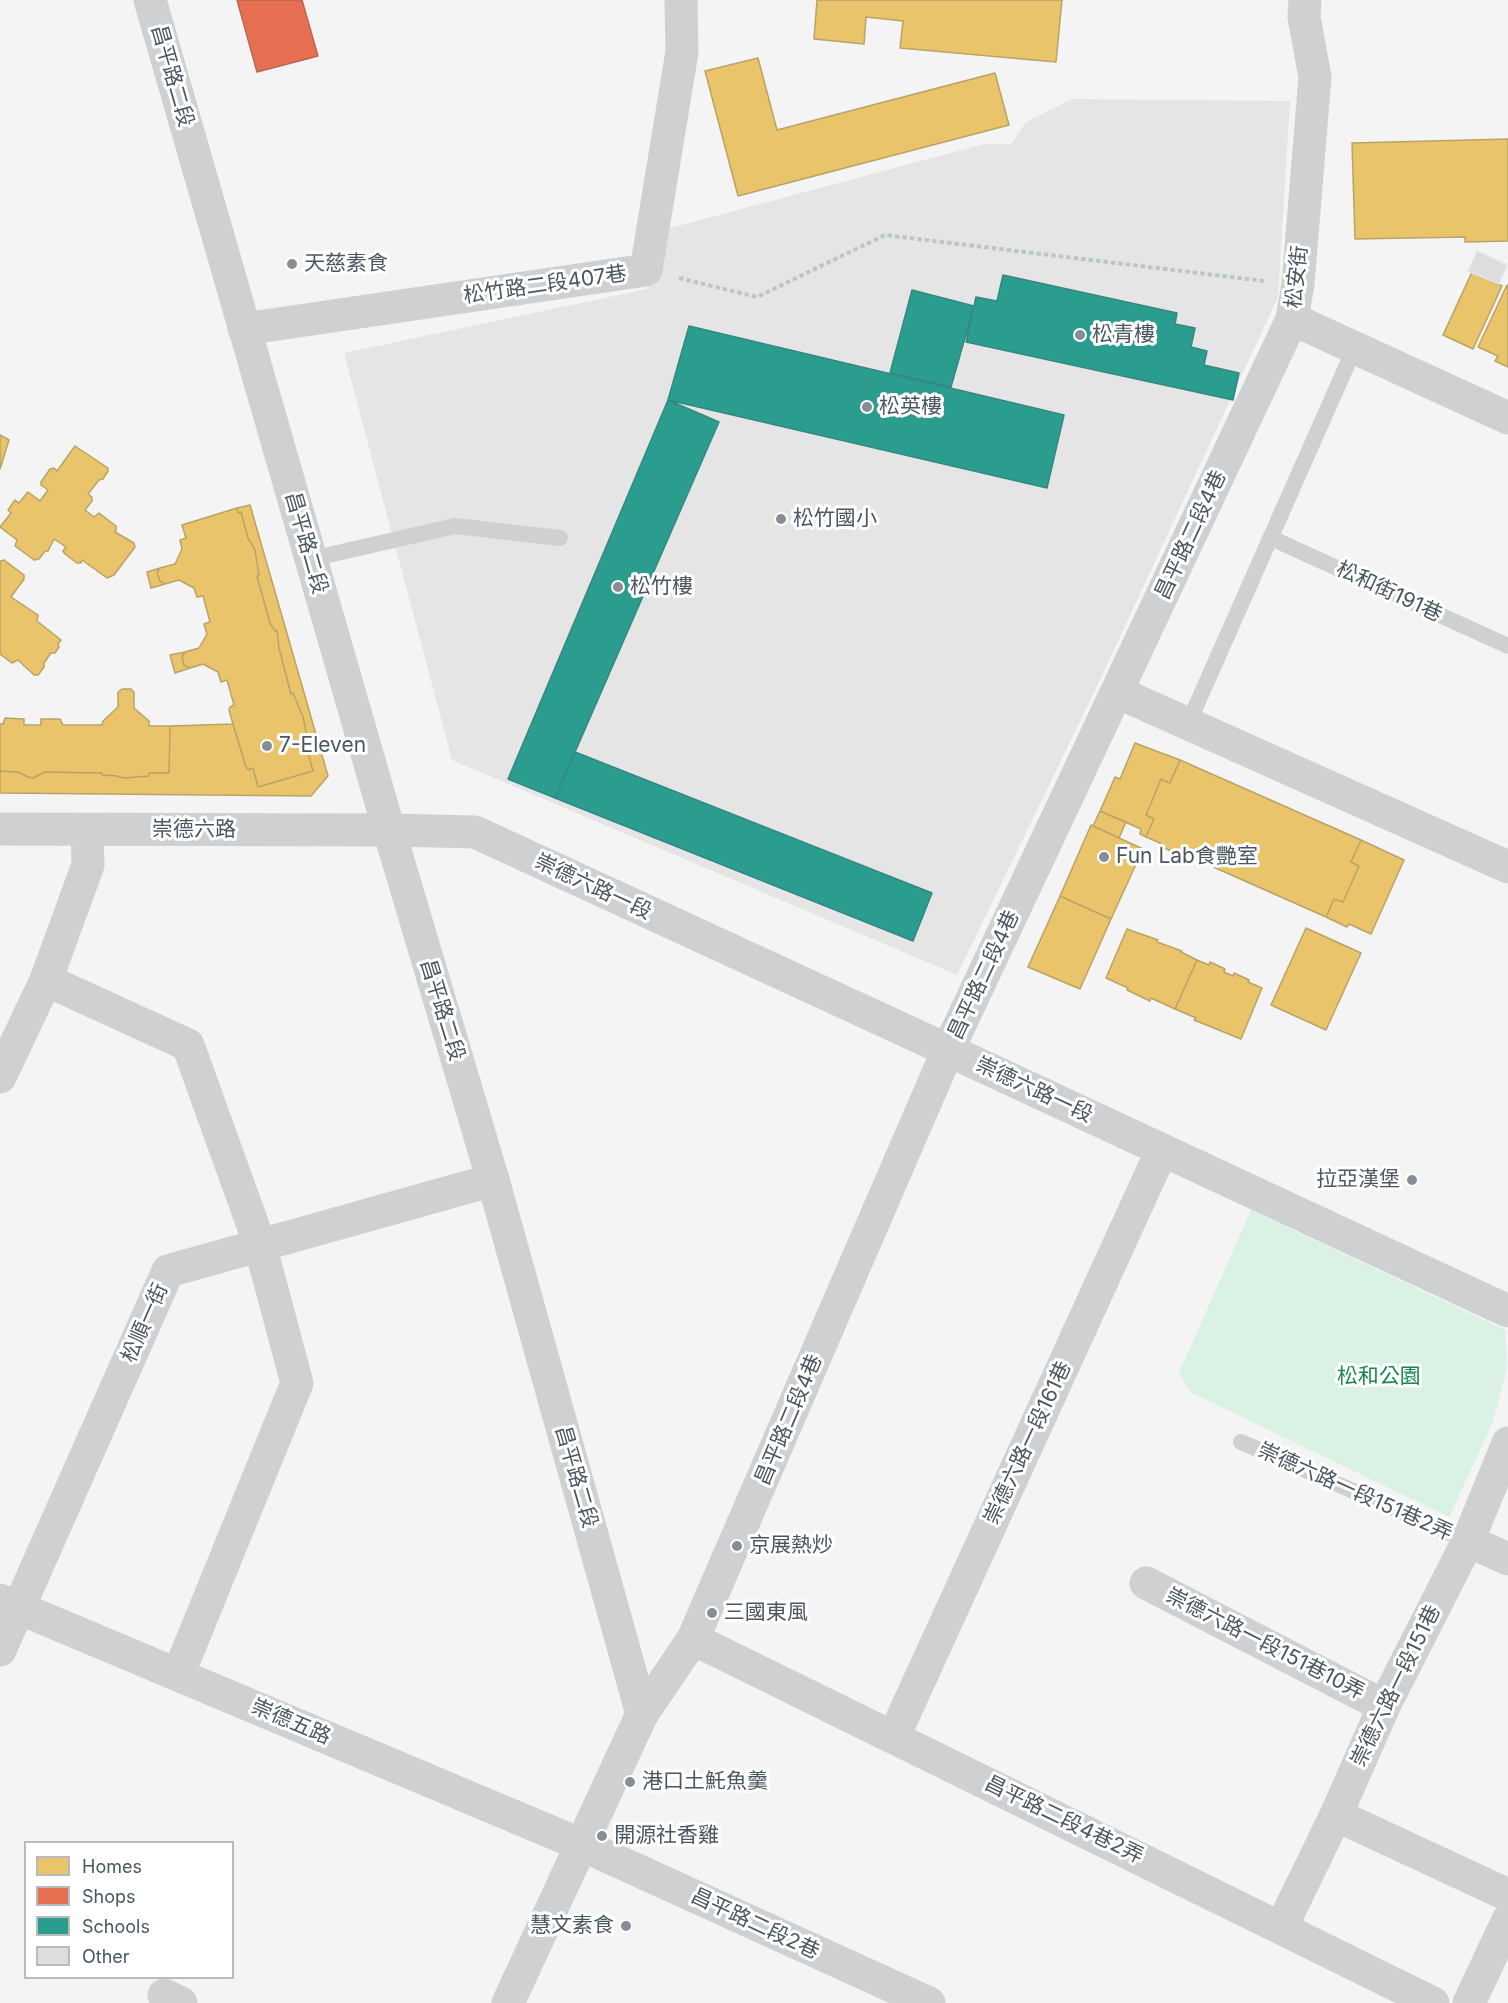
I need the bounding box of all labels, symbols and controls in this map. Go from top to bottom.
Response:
street label: 昌平路二段 [145,22,199,130]
street label: 松安街 [1281,244,1313,310]
place label: 天慈素食 [304,251,388,277]
marker: 天慈素食 [285,257,299,271]
street label: 松竹路二段407巷 [462,261,628,309]
place label: 松青樓 [1092,322,1155,348]
marker: 松青樓 [1073,328,1087,342]
place label: 松英樓 [879,394,942,420]
marker: 松英樓 [860,400,874,414]
street label: 昌平路二段4巷 [1150,466,1232,604]
street label: 昌平路二段 [279,489,333,597]
place label: 松竹國小 [793,506,877,532]
marker: 松竹國小 [774,512,788,526]
street label: 松和街191巷 [1332,556,1446,628]
place label: 松竹樓 [630,574,693,600]
marker: 松竹樓 [611,580,625,594]
place label: 7-Eleven [279,733,366,759]
marker: 7-Eleven [260,739,274,753]
street label: 崇德六路 [152,817,236,843]
place label: Fun Lab食艷室 [1116,844,1258,870]
street label: 崇德六路一段 [531,849,655,925]
marker: Fun Lab食艷室 [1097,850,1111,864]
street label: 昌平路二段4巷 [943,906,1025,1044]
street label: 昌平路二段 [415,956,469,1064]
street label: 崇德六路一段 [972,1052,1096,1128]
place label: 拉亞漢堡 [1316,1167,1400,1193]
marker: 拉亞漢堡 [1405,1173,1419,1187]
street label: 松順一街 [116,1280,174,1366]
street label: 昌平路二段4巷 [750,1351,828,1489]
street label: 崇德六路一段161巷 [979,1357,1077,1529]
park label: 松和公園 [1337,1364,1421,1390]
street label: 昌平路二段 [549,1423,603,1531]
street label: 崇德六路一段151巷2弄 [1254,1438,1456,1546]
place label: 京展熱炒 [749,1533,833,1559]
marker: 京展熱炒 [730,1539,744,1553]
street label: 崇德六路一段151巷10弄 [1161,1583,1369,1705]
place label: 三國東風 [724,1600,808,1626]
street label: 崇德六路一段151巷 [1346,1601,1446,1771]
marker: 三國東風 [705,1606,719,1620]
street label: 崇德五路 [247,1694,335,1750]
place label: 港口土魠魚羹 [642,1769,768,1795]
street label: 昌平路二段4巷2弄 [981,1771,1147,1869]
marker: 港口土魠魚羹 [623,1775,637,1789]
place label: 開源社香雞 [614,1823,719,1849]
marker: 開源社香雞 [595,1829,609,1843]
legend [24,1841,234,1979]
text: Homes [82,1856,142,1877]
street label: 昌平路二段2巷 [687,1883,823,1965]
text: Shops [82,1886,136,1907]
place label: 慧文素食 [530,1913,614,1939]
text: Schools [82,1916,150,1937]
marker: 慧文素食 [619,1919,633,1933]
text: Other [82,1946,130,1967]

